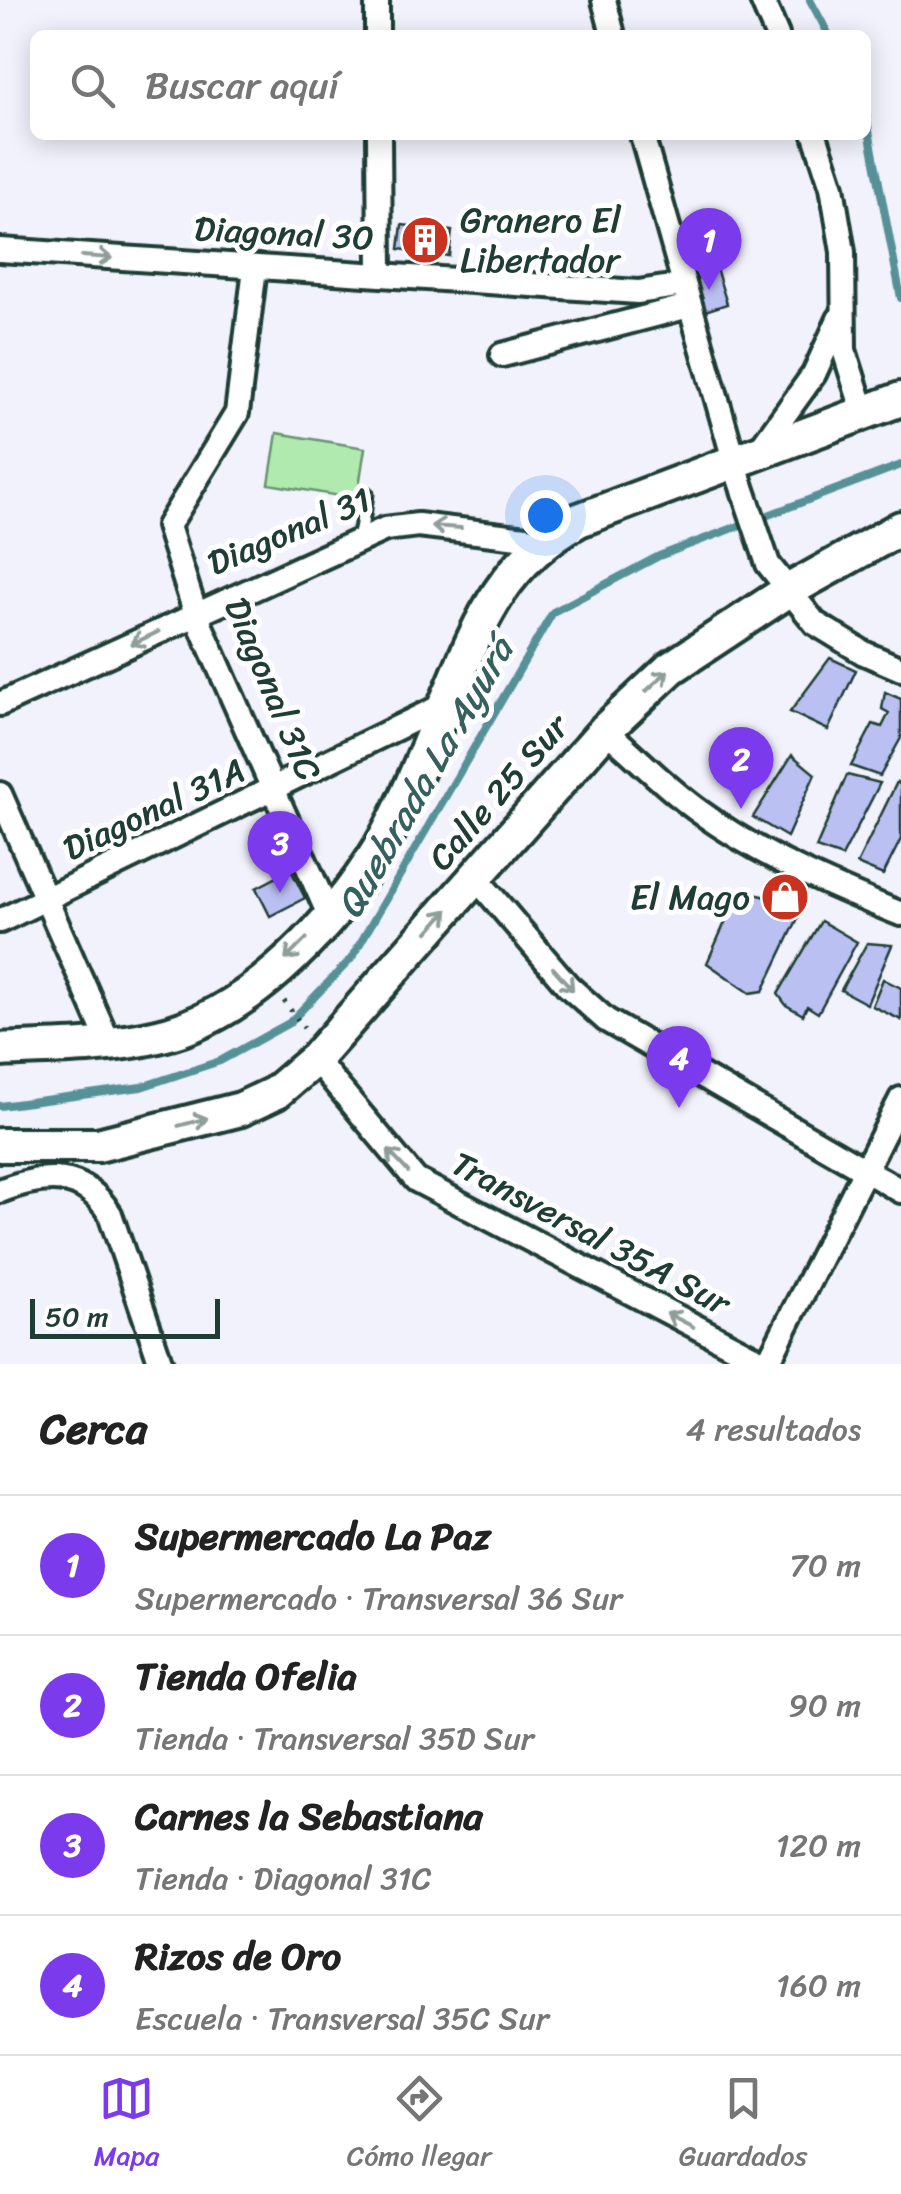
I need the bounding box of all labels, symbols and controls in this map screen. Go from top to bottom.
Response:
search box [30,30,871,140]
text: Buscar aquí [145,52,339,119]
icon: search [65,58,120,113]
place label: Granero El Libertador [460,189,622,291]
street label: Diagonal 30 [192,197,376,269]
pin: 1 [676,208,742,290]
building icon: Granero El Libertador [399,214,451,266]
one-way arrow [81,248,113,267]
street label: Diagonal 31 [197,469,381,593]
your location [520,490,571,541]
one-way arrow [431,518,463,537]
street label: Diagonal 31C [206,587,340,791]
water label: Quebrada La Ayurá [317,620,536,931]
one-way arrow [130,630,161,648]
one-way arrow [644,670,669,693]
street label: Calle 25 Sur [412,697,586,885]
pin: 2 [708,726,774,809]
street label: Diagonal 31A [52,740,256,878]
pin: 3 [248,810,312,893]
place label: El Mago [630,866,750,928]
shop icon: El Mago [759,871,811,923]
one-way arrow [427,909,450,934]
one-way arrow [285,937,309,961]
one-way arrow [551,966,574,991]
pin: 4 [646,1026,712,1108]
one-way arrow [176,1112,208,1130]
street label: Transversal 35A Sur [440,1133,744,1334]
one-way arrow [387,1149,410,1174]
text: 50 m [45,1292,109,1341]
scale bar [30,1294,220,1338]
one-way arrow [666,1309,696,1328]
text: Cerca [40,1392,147,1466]
text: 4 resultados [686,1401,861,1458]
text: Supermercado La Paz [135,1503,491,1570]
text: 1 [66,1537,79,1594]
text: 70 m [790,1537,861,1594]
text: Supermercado · Transversal 36 Sur [135,1570,622,1627]
text: Tienda Ofelia [135,1643,357,1710]
text: 2 [63,1677,82,1734]
text: 90 m [788,1677,861,1734]
text: Tienda · Transversal 35D Sur [135,1710,534,1767]
text: Carnes la Sebastiana [135,1783,483,1850]
text: 3 [64,1817,81,1874]
text: 120 m [776,1817,861,1874]
text: Tienda · Diagonal 31C [135,1850,432,1907]
text: Rizos de Oro [135,1923,341,1990]
text: 4 [62,1957,83,2014]
text: 160 m [776,1957,861,2014]
text: Escuela · Transversal 35C Sur [135,1990,549,2047]
tab: Mapa [94,2071,159,2180]
tab: Cómo llegar [347,2071,491,2180]
tab: Guardados [679,2071,807,2180]

